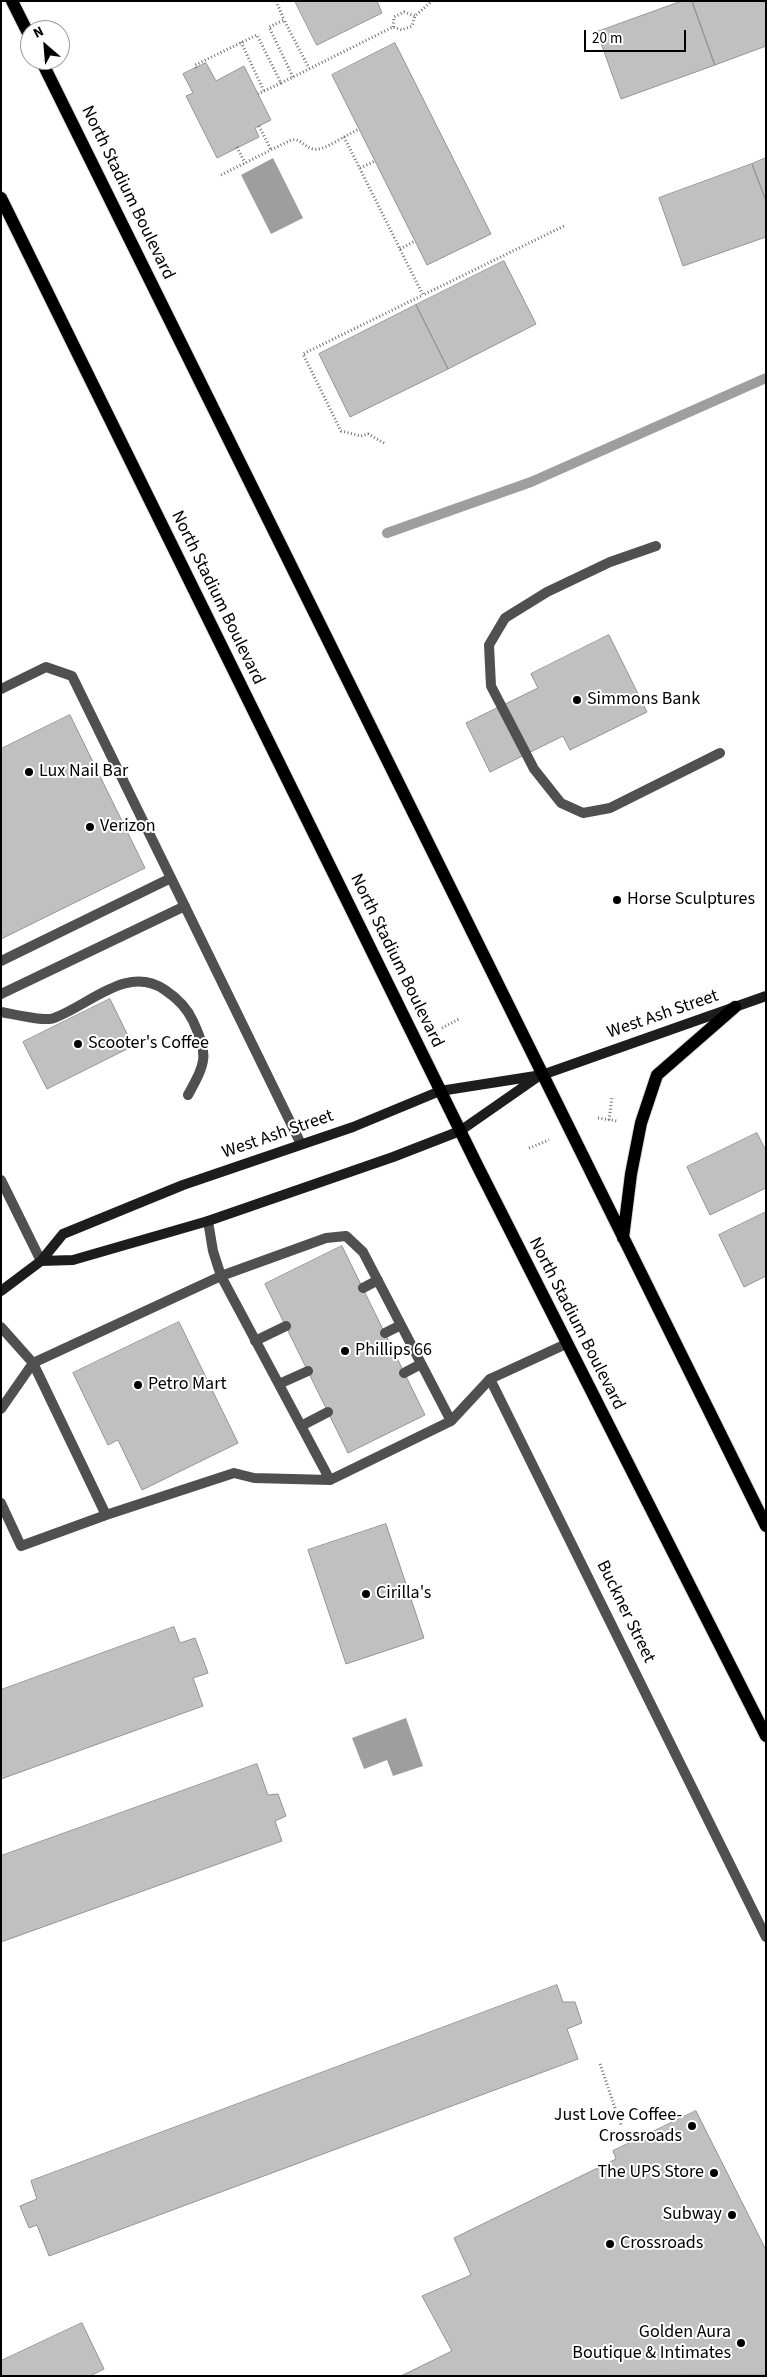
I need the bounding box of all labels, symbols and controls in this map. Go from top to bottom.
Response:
north arrow [20,20,70,70]
scale bar [587,20,690,52]
text: N [30,22,47,44]
text: 20 m [592,28,622,49]
street label: North Stadium Boulevard [75,103,179,283]
street label: North Stadium Boulevard [165,508,269,688]
place label: Simmons Bank [587,689,700,711]
marker: Simmons Bank [571,694,583,706]
place label: Lux Nail Bar [39,761,128,783]
marker: Lux Nail Bar [23,766,35,778]
place label: Verizon [100,816,156,838]
marker: Verizon [84,821,96,833]
street label: North Stadium Boulevard [344,871,448,1051]
place label: Horse Sculptures [627,889,755,911]
marker: Horse Sculptures [611,894,623,906]
street label: West Ash Street [605,986,721,1044]
place label: Scooter's Coffee [88,1033,209,1055]
marker: Scooter's Coffee [72,1038,84,1050]
street label: West Ash Street [220,1106,336,1164]
street label: North Stadium Boulevard [523,1234,629,1414]
place label: Phillips 66 [355,1340,432,1362]
marker: Phillips 66 [339,1345,351,1357]
place label: Petro Mart [148,1374,227,1396]
marker: Petro Mart [132,1379,144,1391]
street label: Buckner Street [591,1557,659,1667]
place label: Cirilla's [376,1583,431,1605]
marker: Cirilla's [360,1588,372,1600]
place label: Just Love Coffee- Crossroads [554,2105,682,2148]
marker: Just Love Coffee- Crossroads [686,2120,698,2132]
place label: The UPS Store [597,2162,704,2184]
marker: The UPS Store [708,2167,720,2179]
place label: Subway [662,2204,722,2226]
marker: Subway [726,2209,738,2221]
place label: Crossroads [620,2233,703,2255]
marker: Crossroads [604,2238,616,2250]
place label: Golden Aura Boutique & Intimates [572,2322,731,2364]
marker: Golden Aura Boutique & Intimates [735,2337,747,2349]

